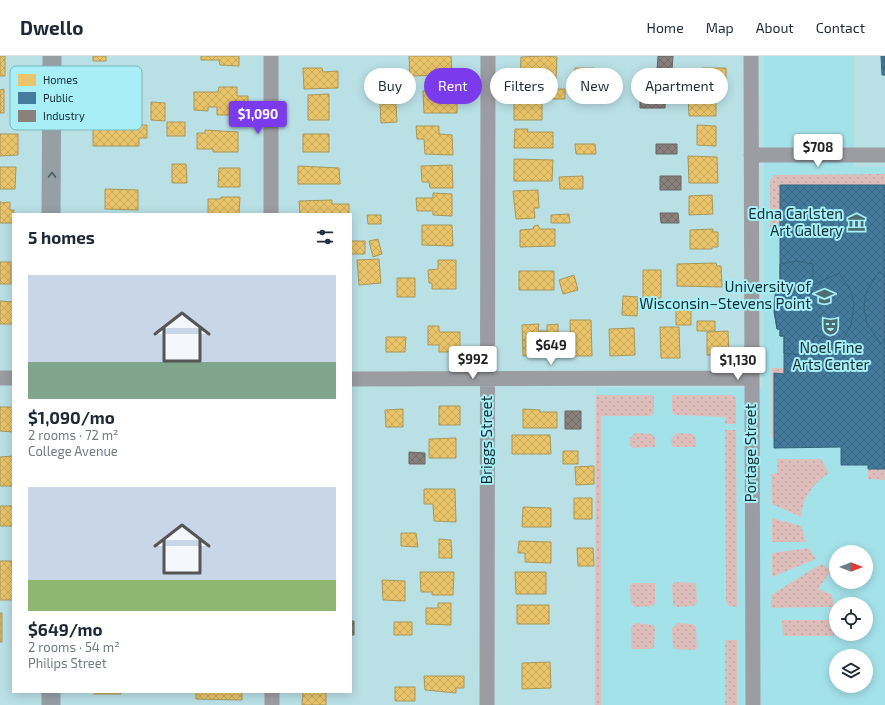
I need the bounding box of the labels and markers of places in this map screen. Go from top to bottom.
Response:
pin: $1,090 [225,101,291,135]
pin: $708 [794,134,842,168]
place label: Edna Carlsten Art Gallery [748,204,843,239]
museum icon: Edna Carlsten Art Gallery [846,213,866,233]
place label: University of Wisconsin–Stevens Point [639,277,811,312]
school or university icon: University of Wisconsin–Stevens Point [814,286,834,306]
theatre icon: Noel Fine Arts Center [821,317,841,337]
pin: $649 [527,332,575,366]
place label: Noel Fine Arts Center [792,338,870,373]
pin: $992 [449,346,497,380]
pin: $1,130 [705,347,771,381]

